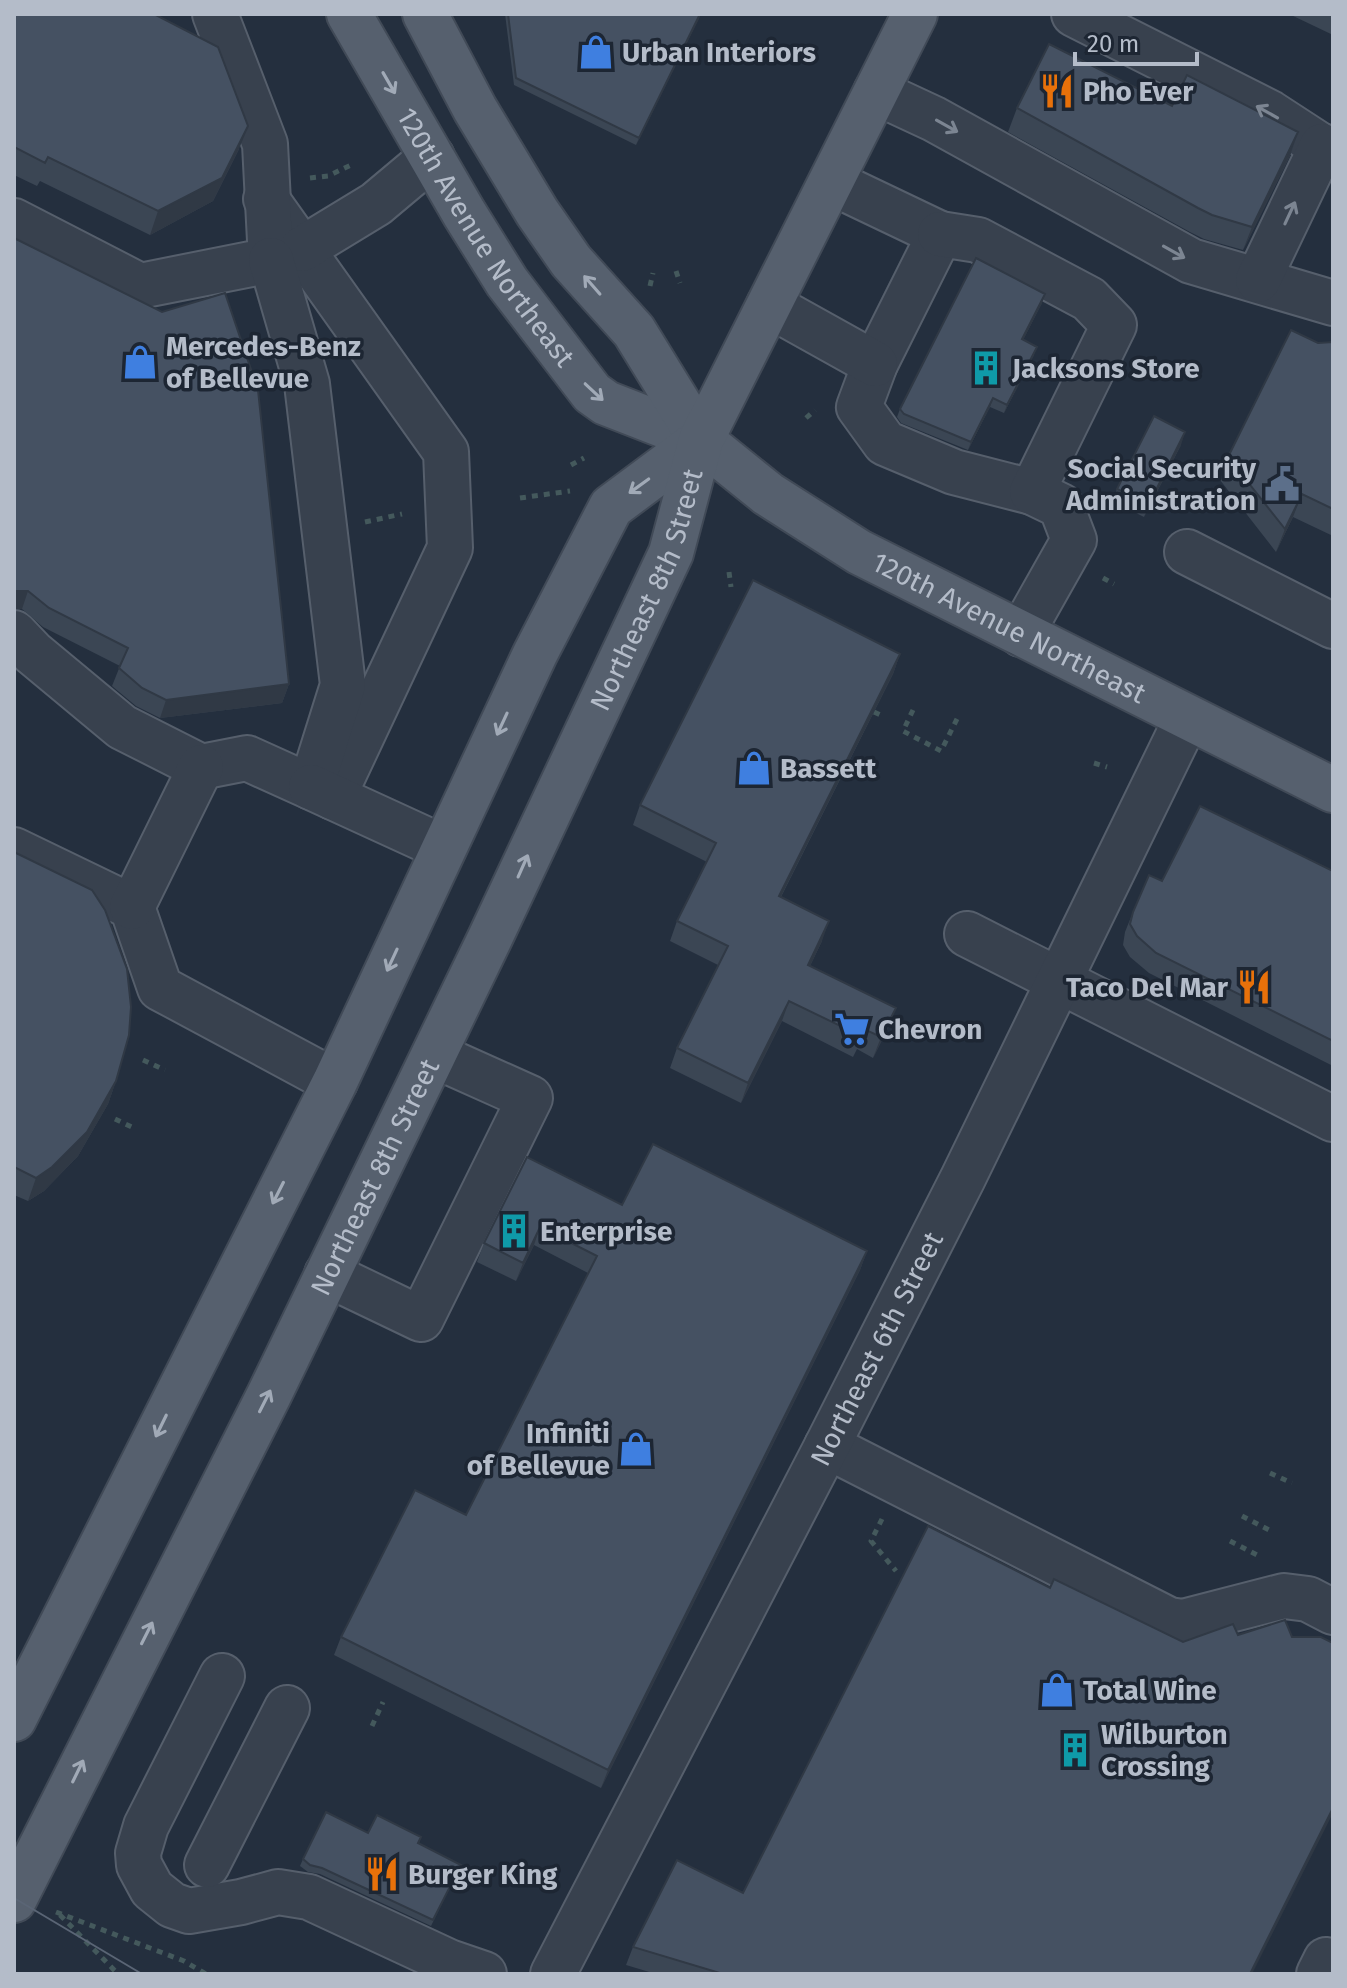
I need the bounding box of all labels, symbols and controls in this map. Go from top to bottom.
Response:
scale bar [1075,16,1197,66]
text: 20 m [1087,30,1139,58]
shop icon: Urban Interiors [577,33,615,71]
place label: Urban Interiors [622,36,816,69]
one-way arrow [381,71,397,94]
restaurant icon: Pho Ever [1038,72,1076,110]
place label: Pho Ever [1083,75,1194,108]
street label: 120th Avenue Northeast [390,102,582,374]
one-way arrow [1256,104,1279,120]
one-way arrow [934,119,958,134]
one-way arrow [1283,201,1298,225]
one-way arrow [1162,244,1186,260]
one-way arrow [584,276,602,296]
place label: Mercedes-Benz of Bellevue [166,330,361,395]
shop icon: Mercedes-Benz of Bellevue [121,343,159,381]
building icon: Jacksons Store [967,349,1005,387]
place label: Jacksons Store [1011,352,1200,385]
one-way arrow [583,382,603,400]
place label: Social Security Administration [1065,452,1256,517]
street label: Northeast 8th Street [583,464,710,716]
public building icon: Social Security Administration [1263,465,1301,503]
one-way arrow [628,478,650,495]
street label: 120th Avenue Northeast [867,545,1152,711]
one-way arrow [494,712,509,736]
shop icon: Bassett [735,749,773,787]
place label: Bassett [780,752,877,785]
one-way arrow [516,854,531,878]
one-way arrow [384,947,399,971]
restaurant icon: Taco Del Mar [1235,968,1273,1006]
place label: Taco Del Mar [1066,971,1229,1004]
supermarket icon: Chevron [833,1010,871,1048]
place label: Chevron [878,1013,982,1046]
street label: Northeast 8th Street [304,1053,446,1301]
one-way arrow [270,1181,285,1205]
building icon: Enterprise [495,1212,533,1250]
place label: Enterprise [540,1215,672,1248]
street label: Northeast 6th Street [804,1225,950,1472]
one-way arrow [258,1389,274,1413]
one-way arrow [153,1413,169,1437]
place label: Infiniti of Bellevue [467,1417,610,1482]
shop icon: Infiniti of Bellevue [617,1430,655,1468]
one-way arrow [140,1621,156,1645]
shop icon: Total Wine [1038,1671,1076,1709]
place label: Total Wine [1083,1674,1217,1707]
place label: Wilburton Crossing [1101,1718,1228,1783]
building icon: Wilburton Crossing [1056,1731,1094,1769]
one-way arrow [72,1760,87,1783]
restaurant icon: Burger King [363,1855,401,1893]
place label: Burger King [408,1858,558,1891]

